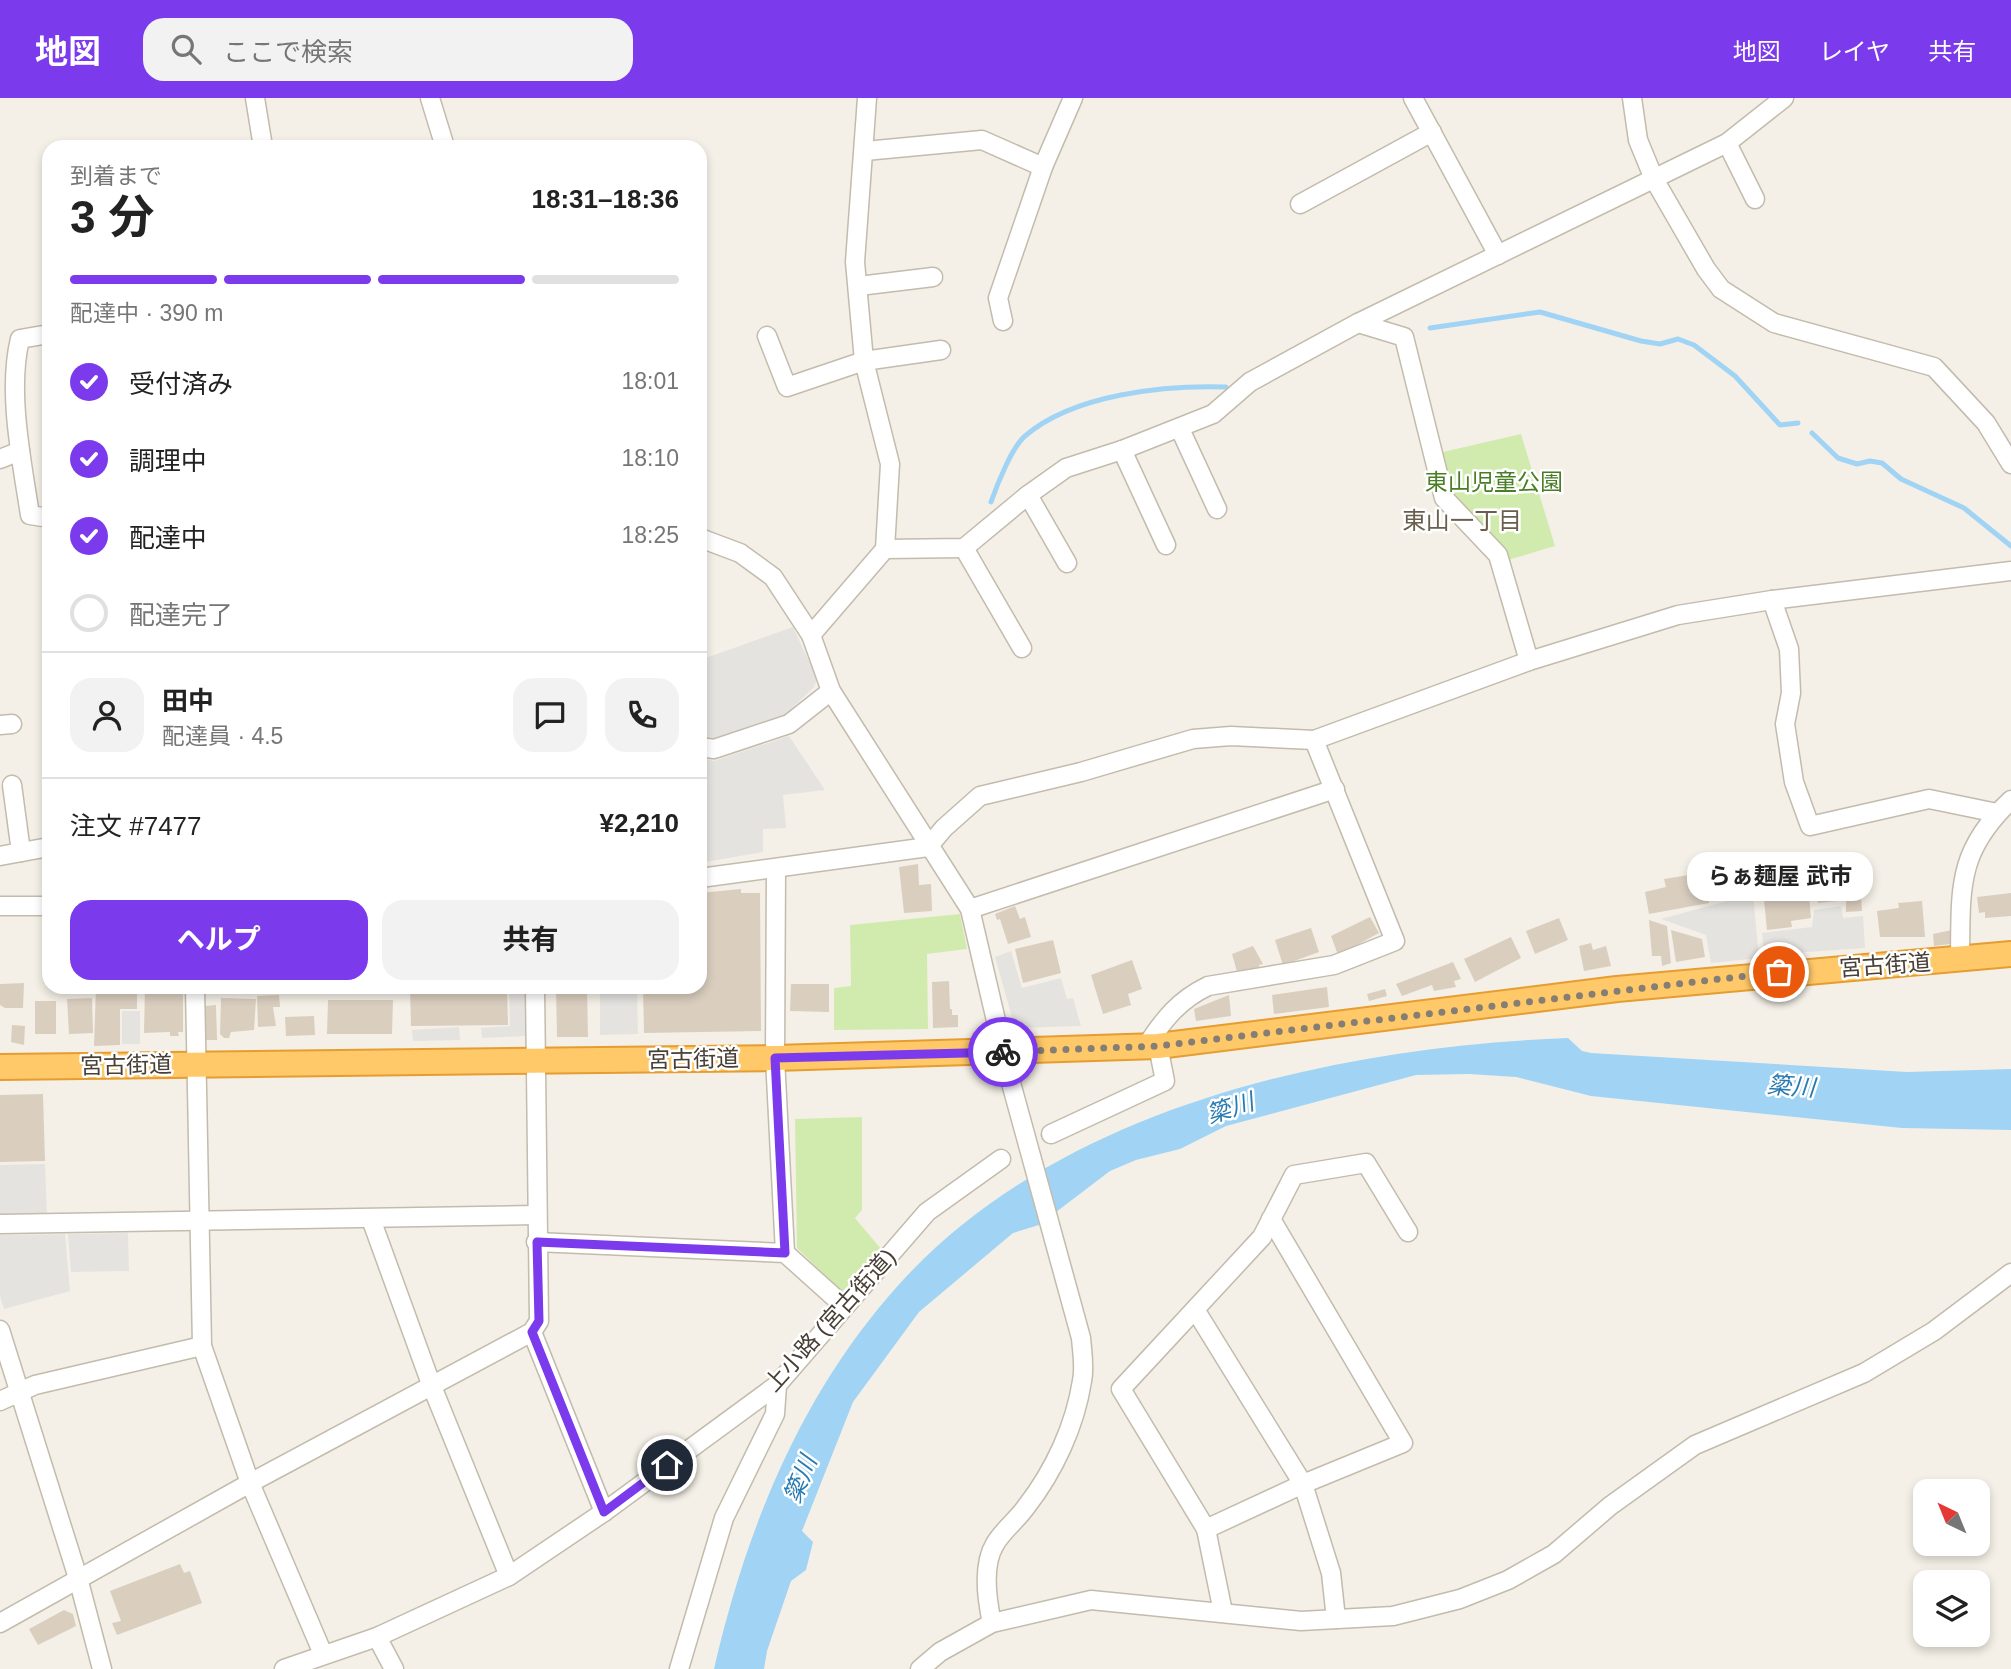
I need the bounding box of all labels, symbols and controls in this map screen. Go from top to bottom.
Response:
search box [143,18,633,81]
icon: search [167,30,205,68]
text: 地図 [35,33,101,70]
text: ここで検索 [223,37,353,67]
text: 地図 [1733,38,1781,65]
text: レイヤ [1819,38,1890,65]
text: 共有 [1928,38,1976,65]
text: 到着まで [70,163,162,189]
text: 18:31–18:36 [532,184,679,214]
text: 3 分 [70,191,154,243]
text: 配達中 · 390 m [70,300,223,326]
icon: check [70,363,108,401]
text: 18:01 [621,368,679,394]
text: 受付済み [129,369,233,399]
icon: check [70,440,108,478]
text: 18:10 [621,445,679,471]
text: 調理中 [129,446,207,476]
park label: 東山児童公園 [1425,469,1563,495]
district label: 東山一丁目 [1402,507,1522,534]
icon: check [70,517,108,555]
text: 18:25 [621,522,679,548]
text: 配達中 [129,523,207,553]
text: 配達完了 [129,600,233,630]
button: person [70,678,144,752]
button: chat [513,678,587,752]
button: phone [605,678,679,752]
text: 田中 [162,686,214,716]
text: 配達員 · 4.5 [162,723,283,749]
text: ¥2,210 [599,808,679,838]
text: 注文 #7477 [70,811,202,841]
callout: らぁ麺屋 武市 [1686,853,1872,902]
text: らぁ麺屋 武市 [1708,863,1852,889]
button: ヘルプ [70,900,368,980]
button: 共有 [382,900,679,980]
pin [1749,942,1809,1002]
street label: 宮古街道 [1838,949,1932,981]
icon: bag [1760,953,1798,991]
courier [968,1017,1038,1087]
icon: bike [984,1033,1022,1071]
street label: 宮古街道 [647,1045,739,1073]
street label: 宮古街道 [80,1051,172,1079]
water label: 簗川 [1766,1071,1819,1101]
water label: 簗川 [1203,1087,1260,1128]
street label: 上小路 (宮古街道) [759,1243,901,1397]
pin [637,1435,697,1495]
icon: home [648,1446,686,1484]
water label: 簗川 [778,1449,823,1506]
north arrow [1913,1479,1990,1556]
map controls [1913,1479,1990,1647]
button: layers [1913,1570,1990,1647]

